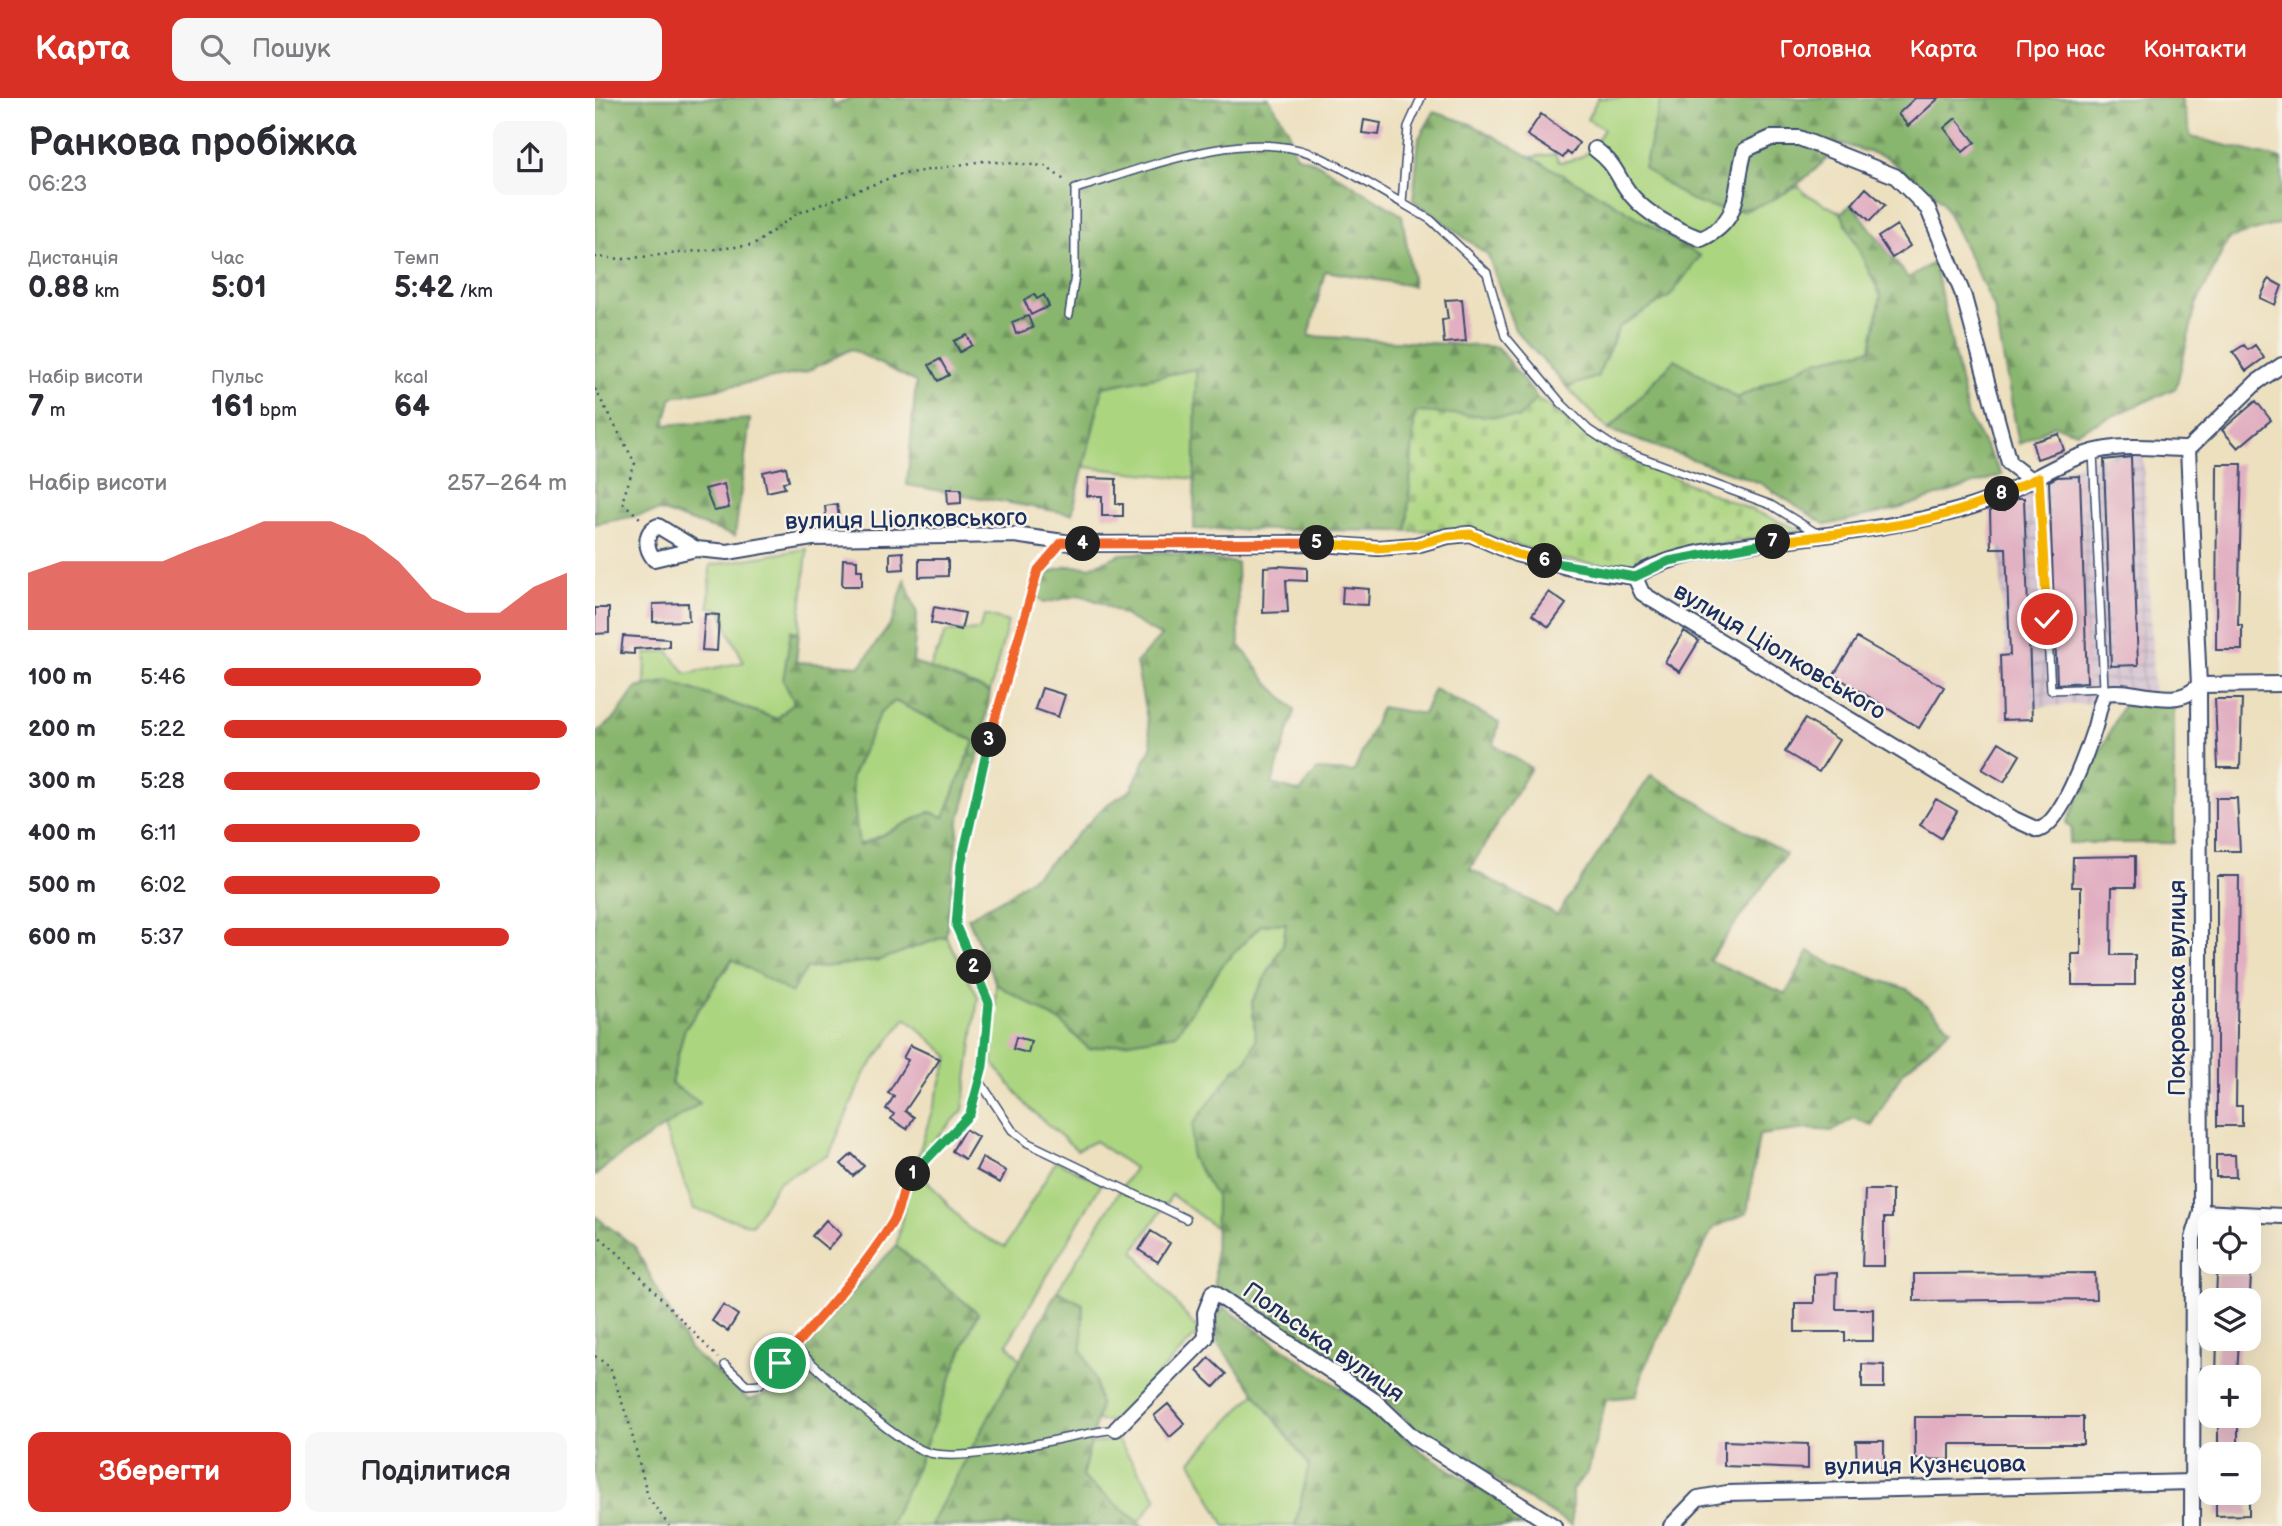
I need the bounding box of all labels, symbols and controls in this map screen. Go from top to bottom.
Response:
search box [172,18,662,81]
text: Карта [35,29,130,69]
icon: search [196,30,234,68]
text: Пошук [252,34,331,65]
text: Головна [1780,35,1872,64]
text: Карта [1910,35,1977,64]
text: Про нас [2015,35,2105,64]
text: Контакти [2143,35,2247,64]
text: Ранкова пробіжка [28,121,357,166]
button: share [493,121,567,195]
text: 06:23 [28,170,87,198]
text: Дистанція [28,247,118,270]
text: Час [211,247,244,270]
text: Темп [394,247,439,270]
text: 0.88 [28,270,89,306]
text: 5:01 [211,270,267,306]
text: 5:42 [394,270,454,306]
text: km [89,280,120,303]
text: /km [454,280,493,303]
text: Набір висоти [28,366,143,389]
text: Пульс [211,366,264,389]
text: kcal [394,366,428,389]
text: 7 [28,389,45,425]
text: 161 [211,389,254,425]
text: 64 [394,389,430,425]
text: m [45,399,65,422]
text: bpm [254,399,297,422]
text: Набір висоти [28,469,167,497]
text: 257–264 m [447,469,567,497]
pin: 8 [1985,476,2019,512]
text: 8 [1996,482,2007,505]
street label: вулиця Ціолковського [785,503,1027,536]
pin: 7 [1755,524,1791,560]
pin: 4 [1065,526,1100,562]
pin: 5 [1299,526,1335,560]
text: 7 [1767,530,1778,553]
text: 5 [1311,531,1322,554]
text: 4 [1077,532,1088,555]
pin: 6 [1527,544,1563,578]
text: 6 [1539,549,1550,572]
street label: вулиця Ціолковського [1669,577,1891,726]
pin [2017,589,2077,649]
icon: check [2028,600,2066,638]
text: 100 m [28,663,92,691]
text: 5:46 [140,663,186,691]
text: 200 m [28,715,96,743]
text: 5:22 [140,715,185,743]
pin: 3 [971,722,1007,758]
text: 3 [983,728,994,751]
text: 300 m [28,767,96,795]
text: 5:28 [140,767,185,795]
text: 400 m [28,819,96,847]
text: 6:11 [140,819,177,847]
text: 500 m [28,871,96,899]
text: 6:02 [140,871,186,899]
street label: Покровська вулиця [2163,880,2192,1096]
text: 600 m [28,923,96,951]
text: 5:37 [140,923,183,951]
pin: 2 [957,950,991,984]
text: 2 [968,955,979,978]
pin: 1 [895,1156,931,1192]
text: 1 [909,1162,917,1185]
map controls [2198,1211,2261,1505]
button: locate [2198,1211,2261,1274]
street label: Польська вулиця [1237,1276,1410,1409]
button: layers [2198,1288,2261,1351]
pin [750,1333,810,1393]
icon: arrive [761,1344,799,1382]
button: + [2198,1365,2261,1428]
button: Зберегти [28,1432,291,1512]
button: Поділитися [305,1432,567,1512]
button: − [2198,1442,2261,1505]
street label: вулиця Кузнєцова [1824,1449,2026,1482]

